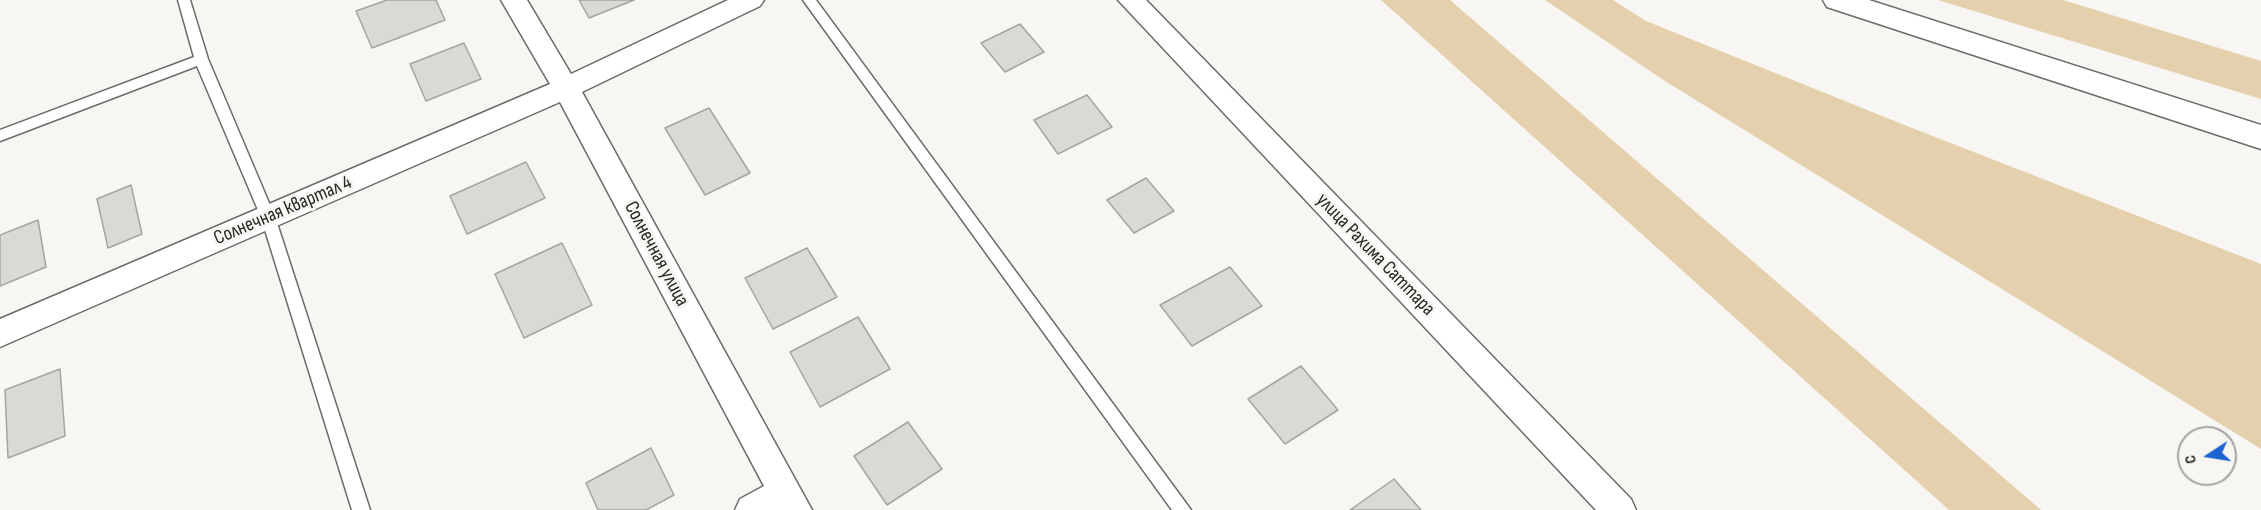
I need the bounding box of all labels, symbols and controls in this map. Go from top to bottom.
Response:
street label: Солнечная квартал 4 [210,171,356,251]
street label: улица Рахима Саттара [1310,189,1440,321]
street label: Солнечная улица [618,197,694,311]
north arrow [2177,426,2237,486]
text: С [2181,453,2201,465]

